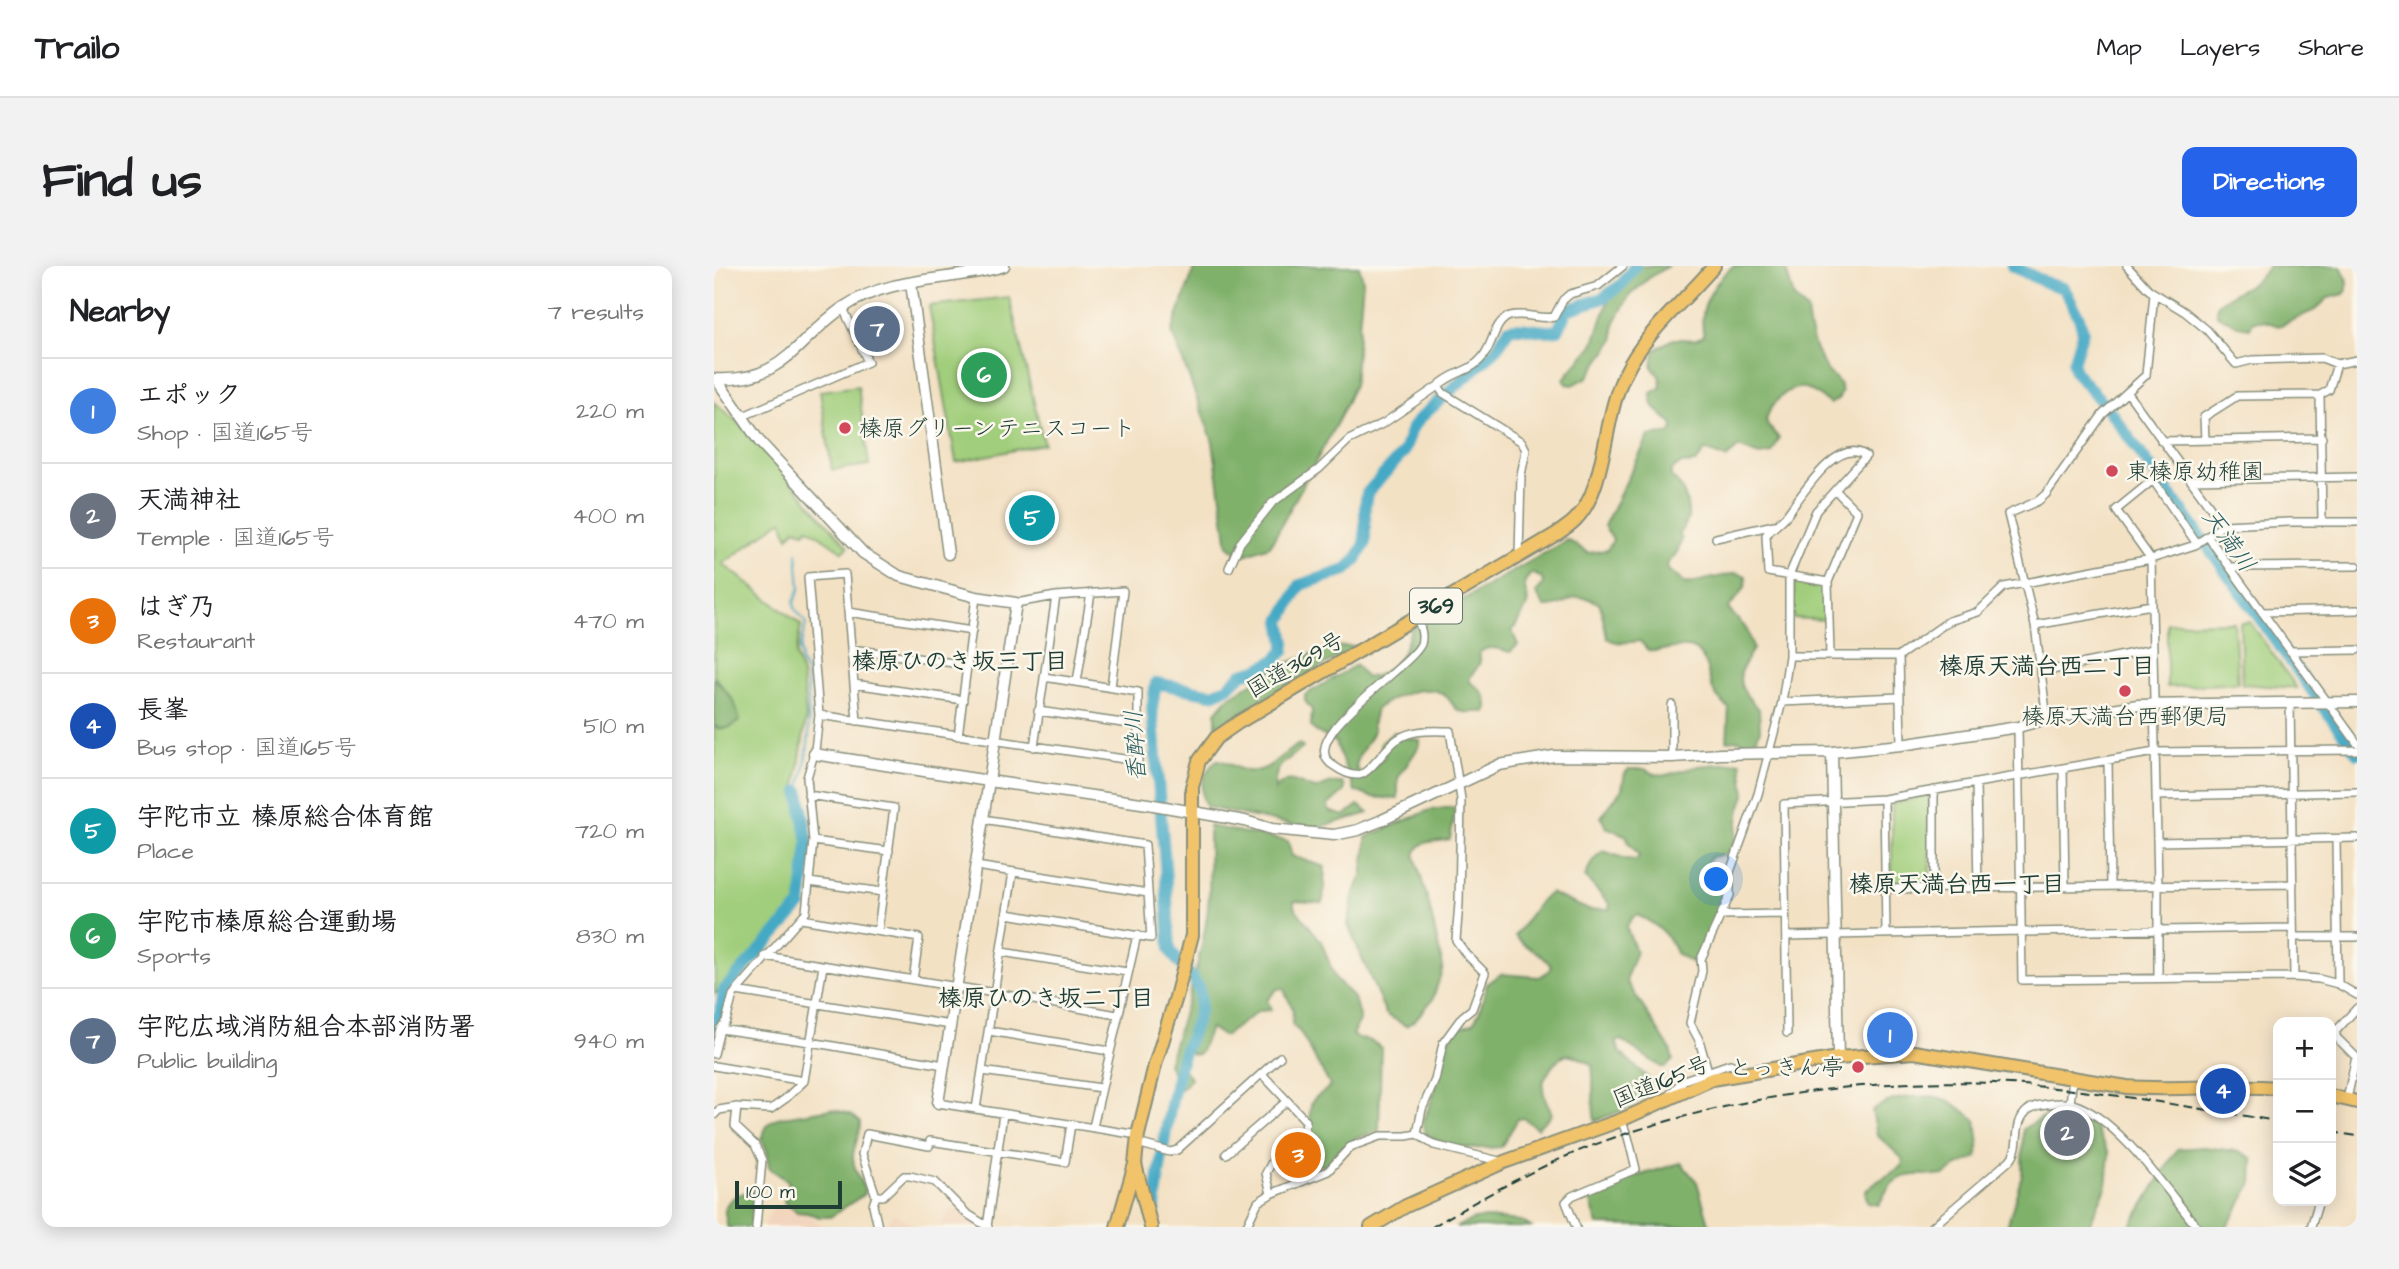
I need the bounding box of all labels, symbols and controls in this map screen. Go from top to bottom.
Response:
text: Trailo [35,25,119,71]
text: Map [2097,31,2142,65]
text: Layers [2180,31,2260,65]
text: Share [2298,31,2364,65]
button: Directions [2182,147,2357,217]
text: Find us [42,148,202,216]
text: Nearby [70,291,170,333]
text: 7 results [548,296,644,328]
pin: 7 [854,303,900,355]
pin: 6 [961,349,1007,401]
text: エポック [137,377,241,413]
text: 1 [92,395,94,427]
text: 220 m [576,395,644,427]
place label: 榛原グリーンテニスコート [859,413,1135,445]
text: Shop · 国道165号 [137,417,313,449]
marker: 榛原グリーンテニスコート [837,420,853,436]
place label: 東榛原幼稚園 [2126,456,2264,488]
marker: 東榛原幼稚園 [2104,463,2120,479]
text: 天満神社 [137,482,241,518]
pin: 5 [1009,492,1055,544]
text: 2 [86,500,100,532]
text: 400 m [572,500,644,532]
water label: 天満川 [2193,501,2263,580]
text: Temple · 国道165号 [137,522,335,554]
road number: 369 [1410,588,1462,624]
text: はぎ乃 [137,589,215,625]
text: 3 [87,605,99,637]
text: 470 m [573,605,644,637]
street label: 国道369号 [1241,624,1350,706]
text: Restaurant [137,625,255,657]
district label: 榛原ひのき坂三丁目 [852,645,1068,679]
district label: 榛原天満台西二丁目 [1939,650,2155,684]
marker: 榛原天満台西郵便局 [2117,683,2133,699]
text: 長峯 [137,692,189,728]
place label: 榛原天満台西郵便局 [2022,701,2229,733]
water label: 香酔川 [1117,709,1155,783]
text: 4 [85,710,101,742]
text: 510 m [583,710,644,742]
text: Bus stop · 国道165号 [137,732,357,764]
text: 宇陀市立 榛原総合体育館 [137,799,433,835]
text: 5 [85,815,101,847]
text: 720 m [575,815,644,847]
text: Place [137,835,194,867]
your location [1699,862,1733,896]
district label: 榛原天満台西一丁目 [1849,868,2065,902]
text: 宇陀市榛原総合運動場 [137,904,397,940]
text: 6 [86,920,100,952]
text: 830 m [576,920,644,952]
text: Sports [137,940,211,972]
district label: 榛原ひのき坂二丁目 [938,982,1154,1016]
text: 宇陀広域消防組合本部消防署 [137,1009,475,1045]
pin: 1 [1867,1009,1913,1061]
map controls [2273,1017,2336,1206]
button: + [2273,1017,2336,1080]
text: 7 [86,1025,100,1057]
text: 940 m [574,1025,644,1057]
text: Public building [137,1045,277,1077]
street label: 国道165号 [1608,1048,1715,1116]
place label: とっきん亭 [1729,1052,1844,1084]
marker: とっきん亭 [1850,1059,1866,1075]
pin: 4 [2200,1065,2246,1117]
button: − [2273,1080,2336,1143]
pin: 2 [2044,1107,2090,1159]
pin: 3 [1275,1129,1321,1181]
button: layers [2273,1143,2336,1206]
scale bar [735,1178,842,1210]
text: 100 m [746,1179,795,1206]

